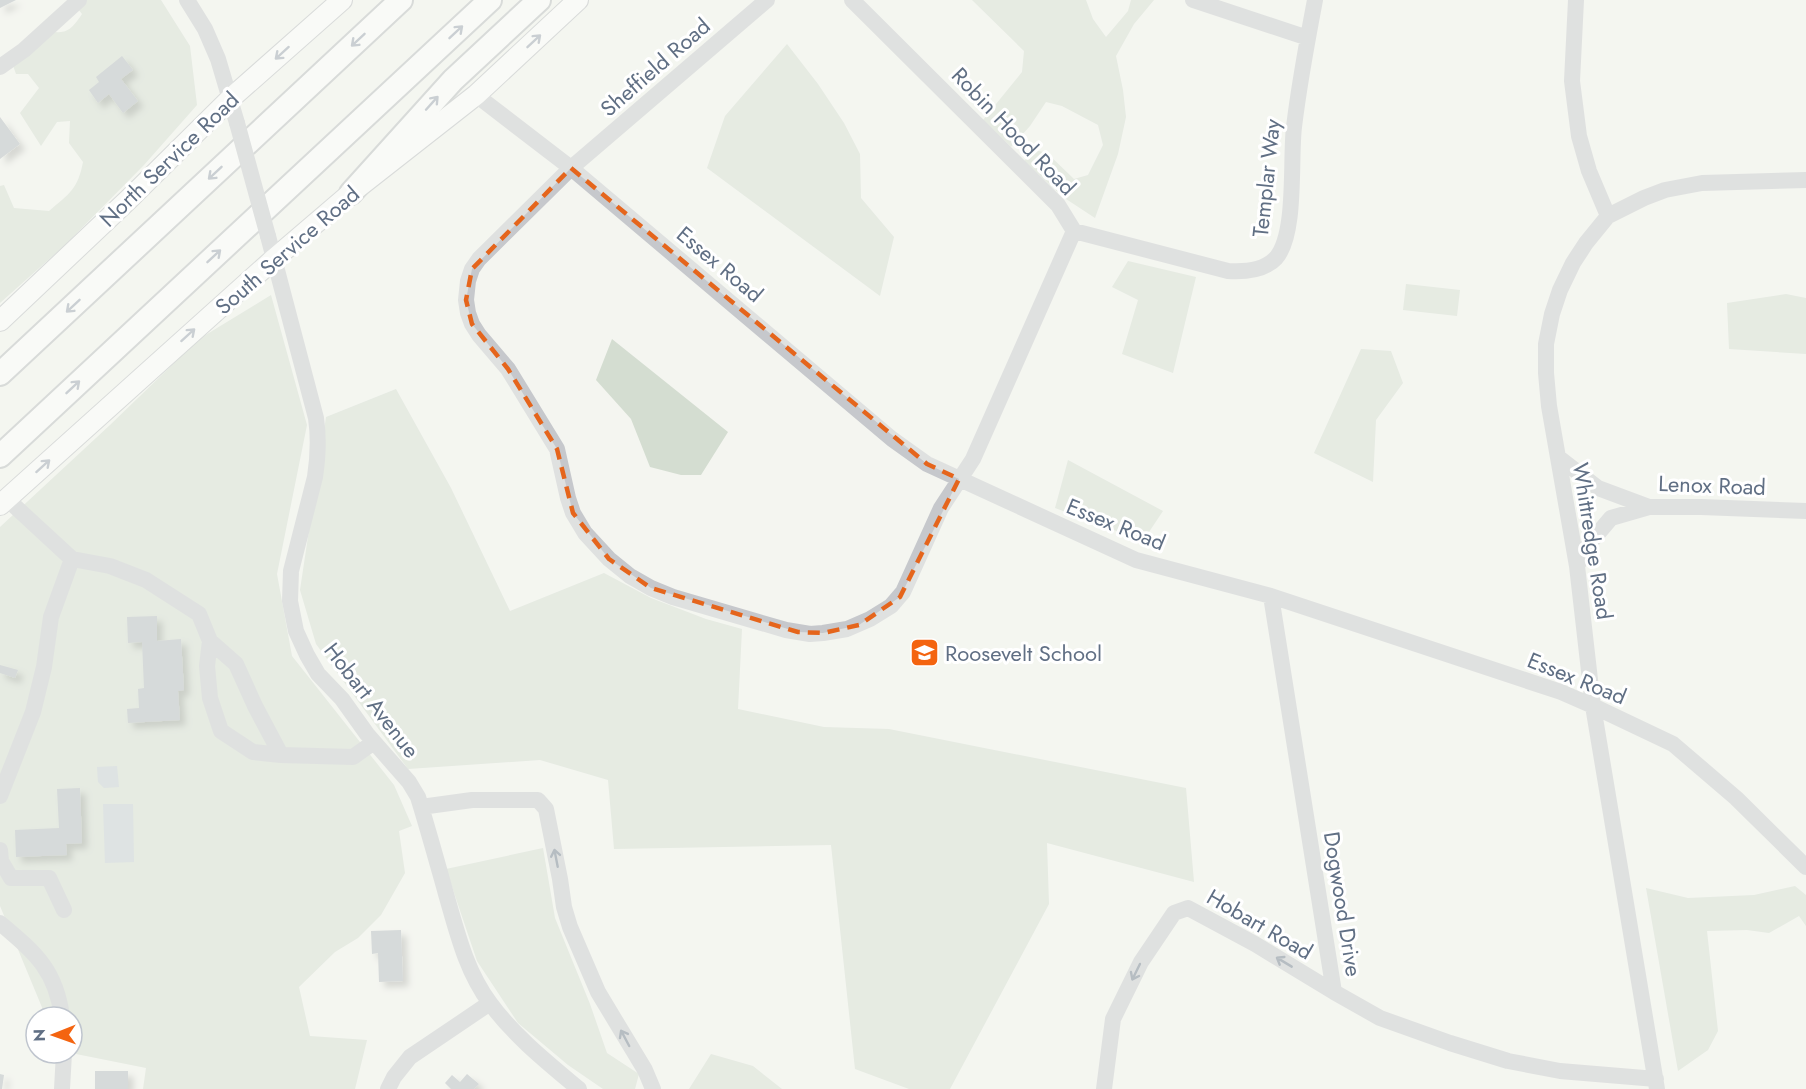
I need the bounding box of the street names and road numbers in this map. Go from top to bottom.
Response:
street label: Sheffield Road [593,10,717,124]
street label: Robin Hood Road [944,60,1084,202]
street label: North Service Road [92,84,246,234]
street label: Templar Way [1244,117,1288,239]
street label: South Service Road [208,178,366,322]
street label: Essex Road [670,218,770,310]
street label: Whittredge Road [1565,460,1621,622]
street label: Lenox Road [1658,467,1766,503]
street label: Essex Road [1062,490,1170,558]
street label: Hobart Avenue [317,635,427,765]
street label: Essex Road [1523,644,1631,712]
street label: Dogwood Drive [1316,829,1370,979]
street label: Hobart Road [1201,881,1319,967]

